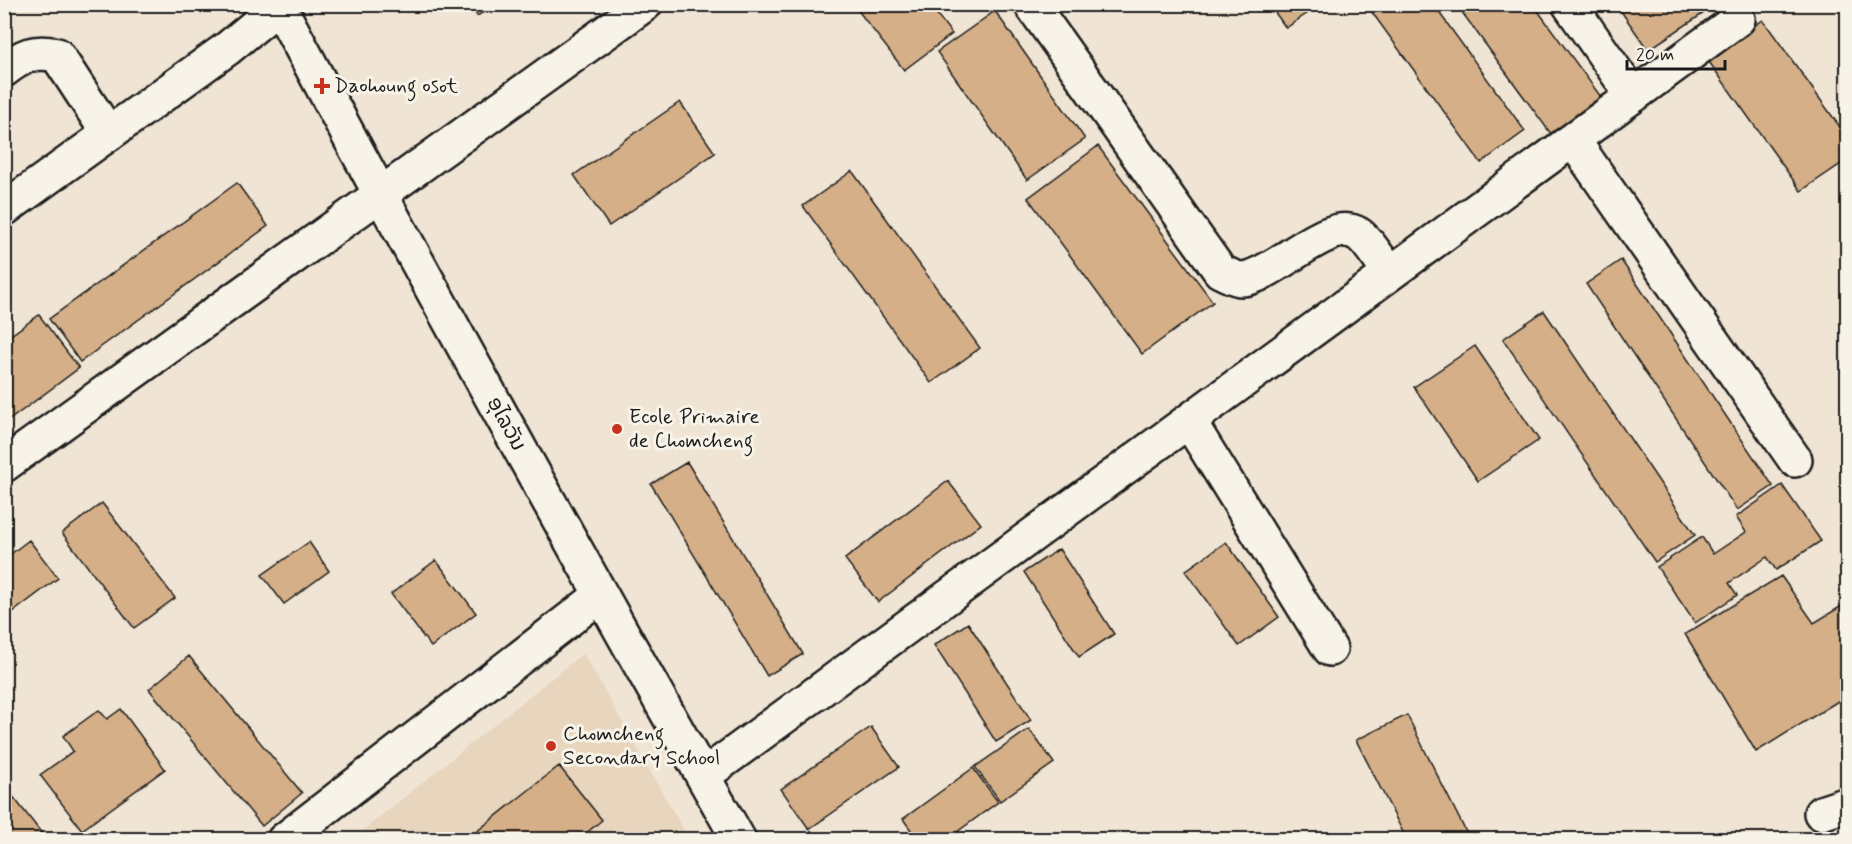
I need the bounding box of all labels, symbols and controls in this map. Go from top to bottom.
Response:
scale bar [1627,33,1724,71]
text: 20 m [1636,43,1674,67]
place label: Daohoung osot [334,72,459,102]
marker: Daohoung osot [315,79,329,93]
street label: ອຸໄລວັນ [480,392,532,456]
place label: Ecole Primaire de Chomcheng [629,403,760,457]
marker: Ecole Primaire de Chomcheng [610,422,624,436]
place label: Chomcheng Secondary School [563,720,720,772]
marker: Chomcheng Secondary School [544,739,558,753]

